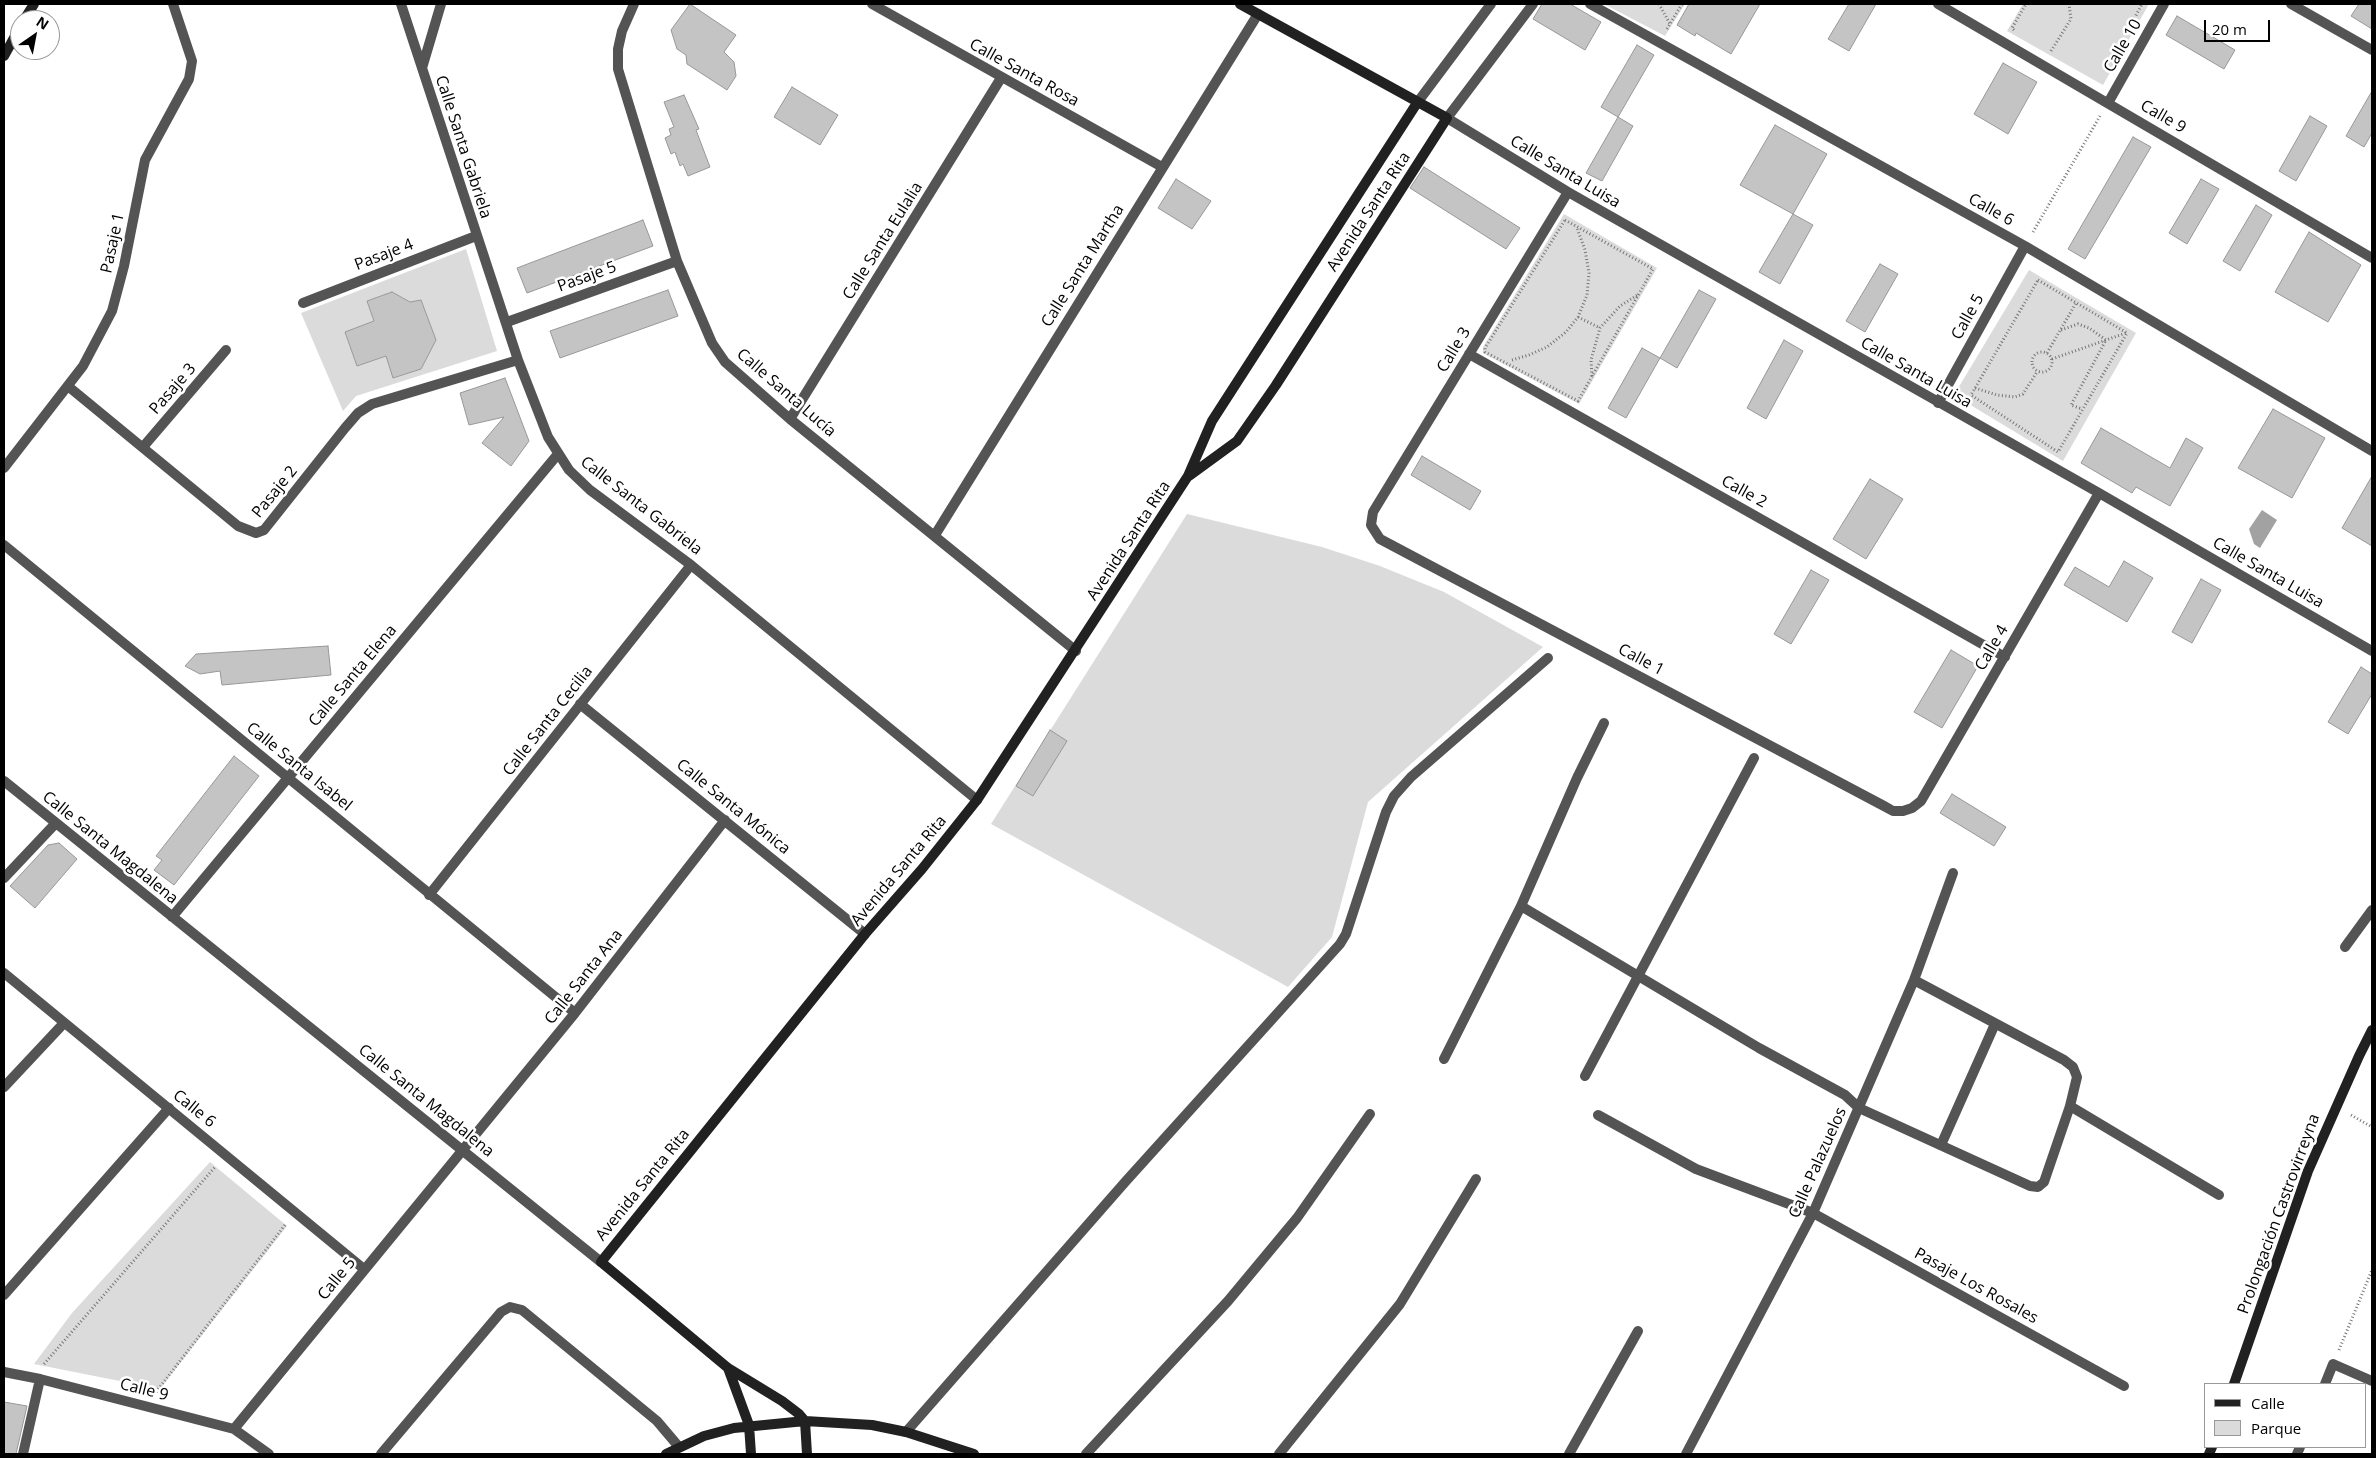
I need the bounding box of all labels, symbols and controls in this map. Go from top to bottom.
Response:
north arrow [10,10,60,60]
scale bar [2206,10,2272,42]
text: N [33,12,53,34]
street label: Calle 10 [2100,16,2146,76]
text: 20 m [2212,19,2247,39]
street label: Calle Santa Rosa [966,35,1082,111]
street label: Calle Santa Gabriela [431,73,495,221]
street label: Calle 9 [2137,96,2189,138]
street label: Calle Santa Luisa [1506,132,1624,212]
street label: Avenida Santa Rita [1323,149,1415,275]
street label: Calle Santa Eulalia [839,179,927,303]
street label: Calle 6 [1965,190,2017,230]
street label: Calle Santa Martha [1038,201,1128,331]
street label: Pasaje 1 [97,211,129,275]
street label: Pasaje 4 [352,235,416,275]
street label: Pasaje 5 [555,257,619,297]
street label: Calle 5 [1948,291,1988,343]
street label: Calle 3 [1433,324,1475,376]
street label: Calle Santa Luisa [1857,333,1975,413]
street label: Calle Santa Lucía [732,345,840,441]
street label: Pasaje 3 [146,360,200,418]
street label: Calle Santa Gabriela [576,453,706,559]
street label: Pasaje 2 [248,462,302,522]
street label: Calle 2 [1718,472,1770,512]
street label: Avenida Santa Rita [1083,478,1175,604]
street label: Calle Santa Luisa [2209,533,2327,613]
street label: Calle Santa Elena [305,621,401,731]
street label: Calle 4 [1971,622,2013,674]
street label: Calle 1 [1615,640,1667,680]
street label: Calle Santa Cecilia [499,662,597,780]
street label: Calle Santa Isabel [242,719,356,815]
street label: Calle Santa Mónica [672,755,794,859]
street label: Calle Santa Magdalena [38,787,182,909]
street label: Avenida Santa Rita [847,812,951,930]
street label: Calle Santa Ana [541,926,627,1028]
street label: Calle Santa Magdalena [354,1040,498,1162]
street label: Calle 6 [169,1086,219,1132]
street label: Calle Palazuelos [1785,1105,1851,1221]
street label: Prolongación Castrovirreyna [2234,1111,2324,1317]
street label: Avenida Santa Rita [592,1125,694,1245]
street label: Pasaje Los Rosales [1911,1244,2041,1328]
street label: Calle 5 [314,1254,360,1304]
street label: Calle 9 [118,1375,170,1405]
legend [2204,1383,2366,1448]
text: Calle [2251,1393,2285,1413]
text: Parque [2251,1418,2301,1438]

